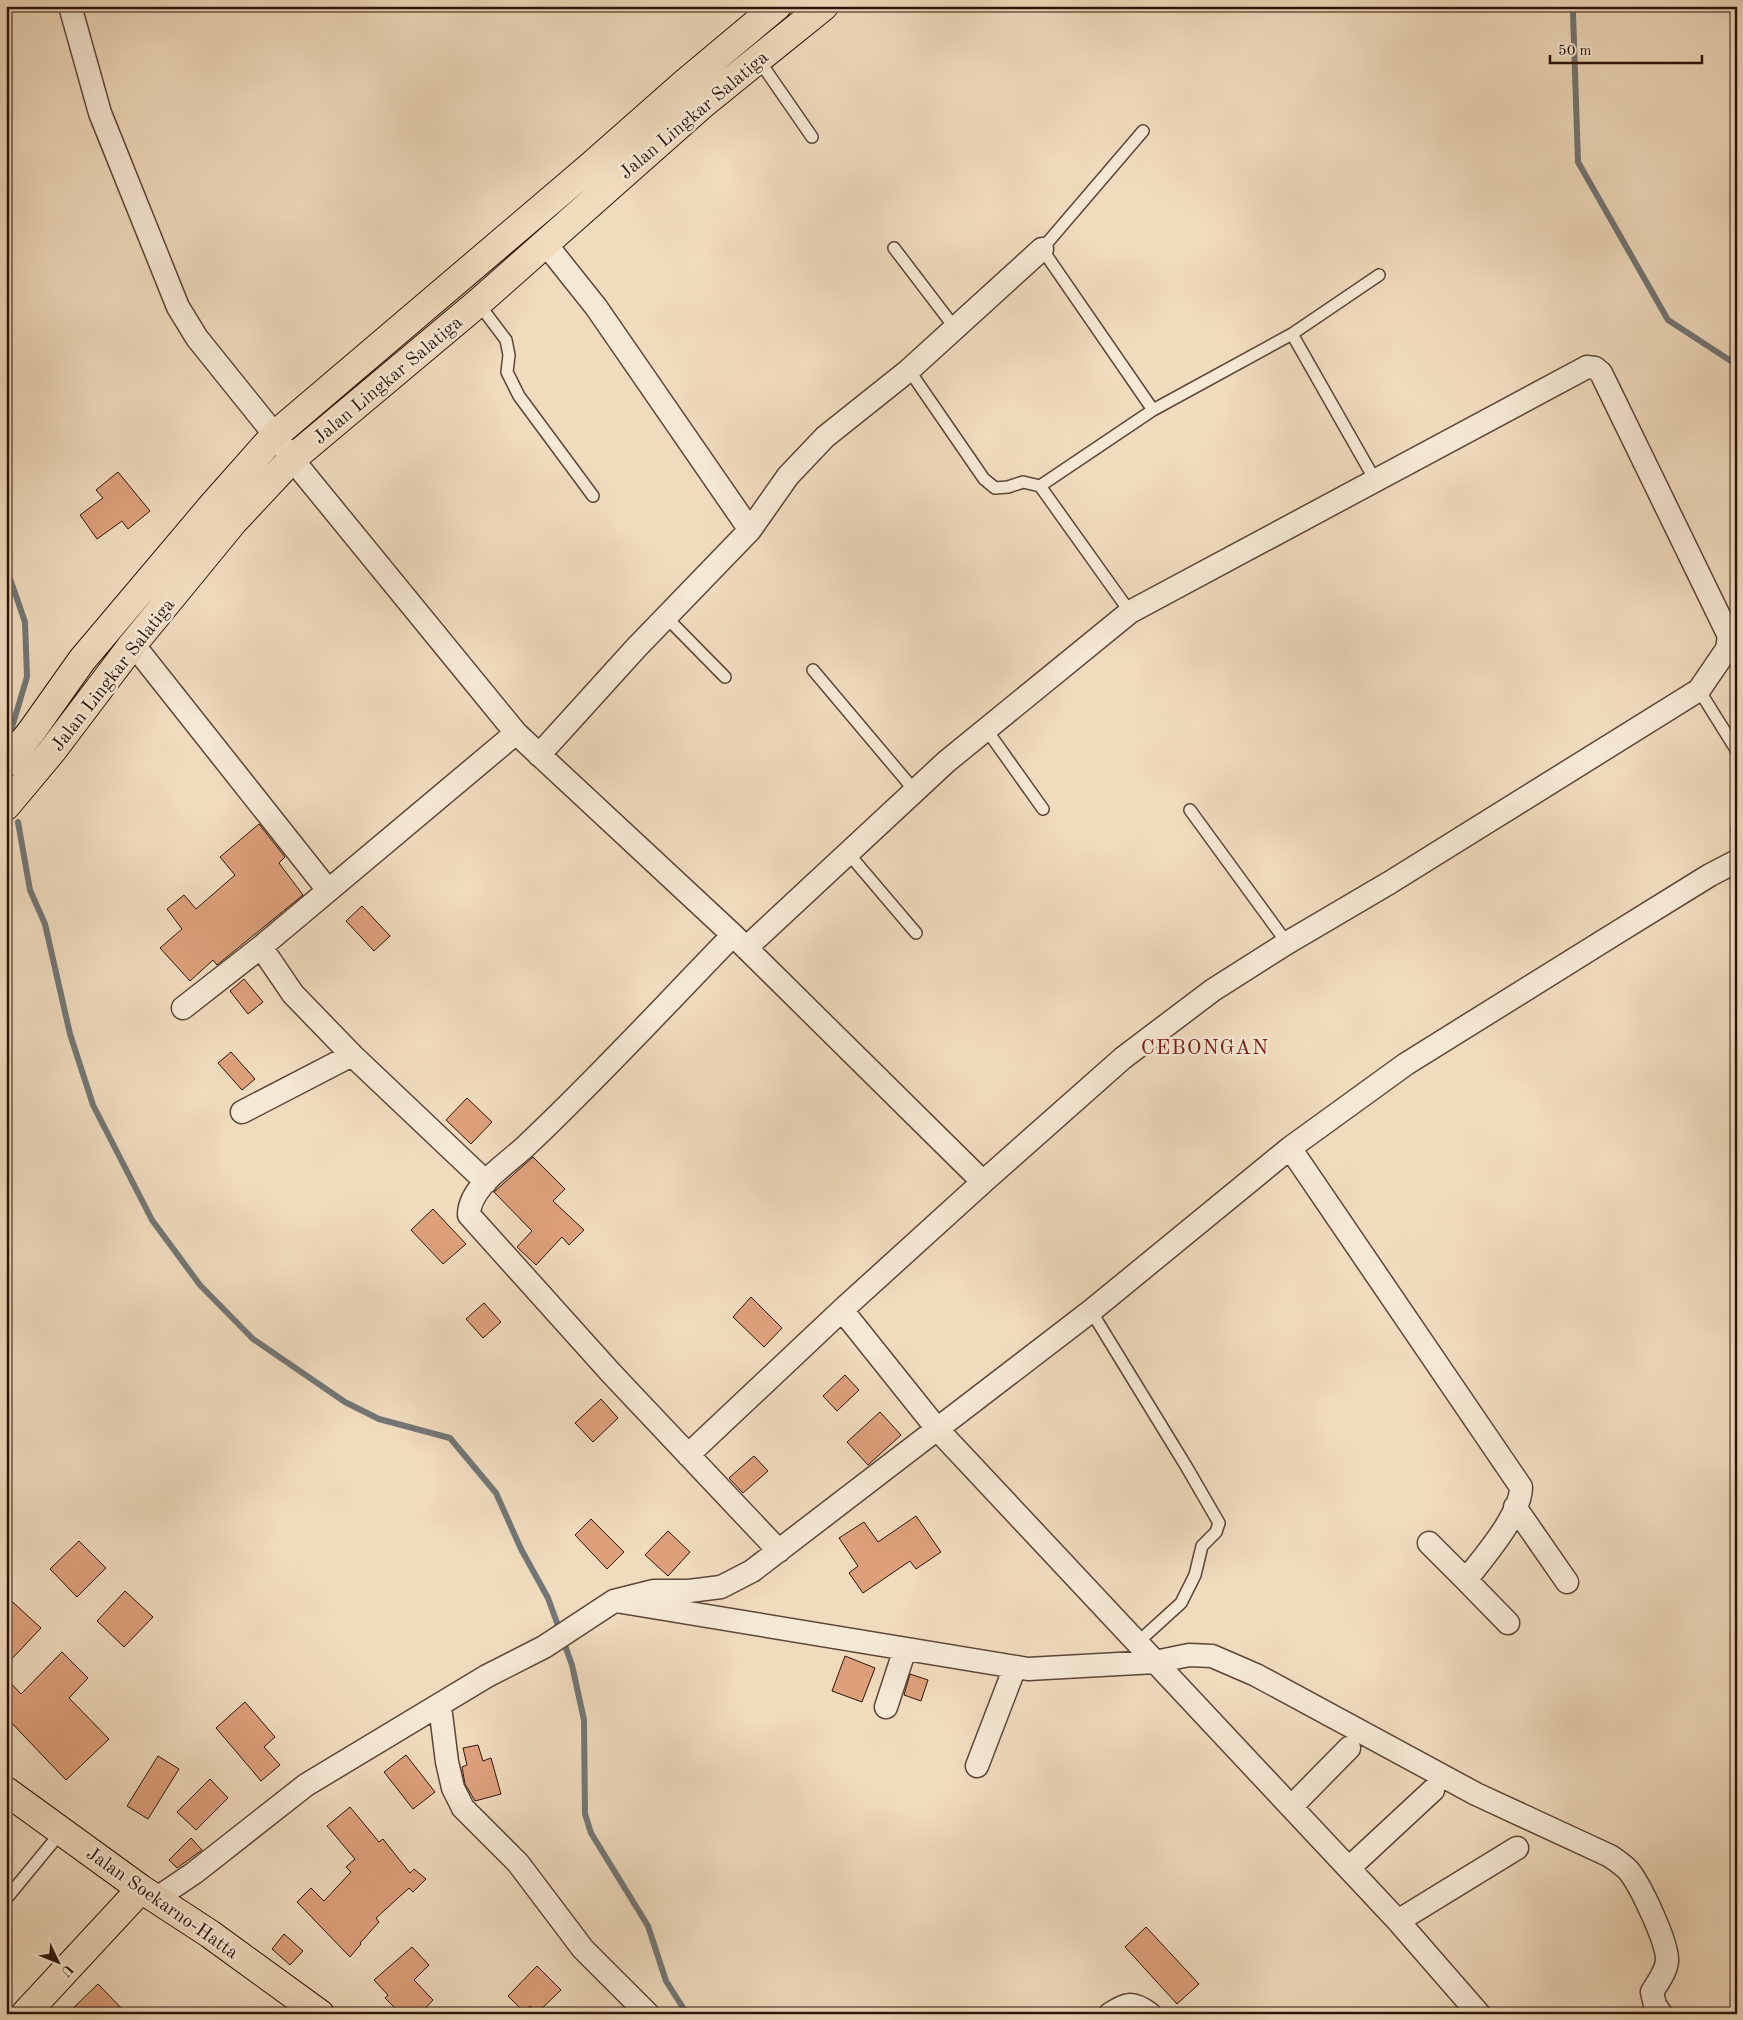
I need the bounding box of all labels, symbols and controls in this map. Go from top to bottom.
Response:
scale bar [1550,32,1703,64]
text: 50 m [1558,44,1592,59]
street label: Jalan Lingkar Salatiga [617,48,773,183]
street label: Jalan Lingkar Salatiga [311,313,467,448]
street label: Jalan Lingkar Salatiga [49,595,180,755]
district label: CEBONGAN [1141,1038,1269,1059]
street label: Jalan Soekarno-Hatta [82,1844,241,1964]
north arrow [32,1938,82,1988]
text: U [58,1961,76,1979]

